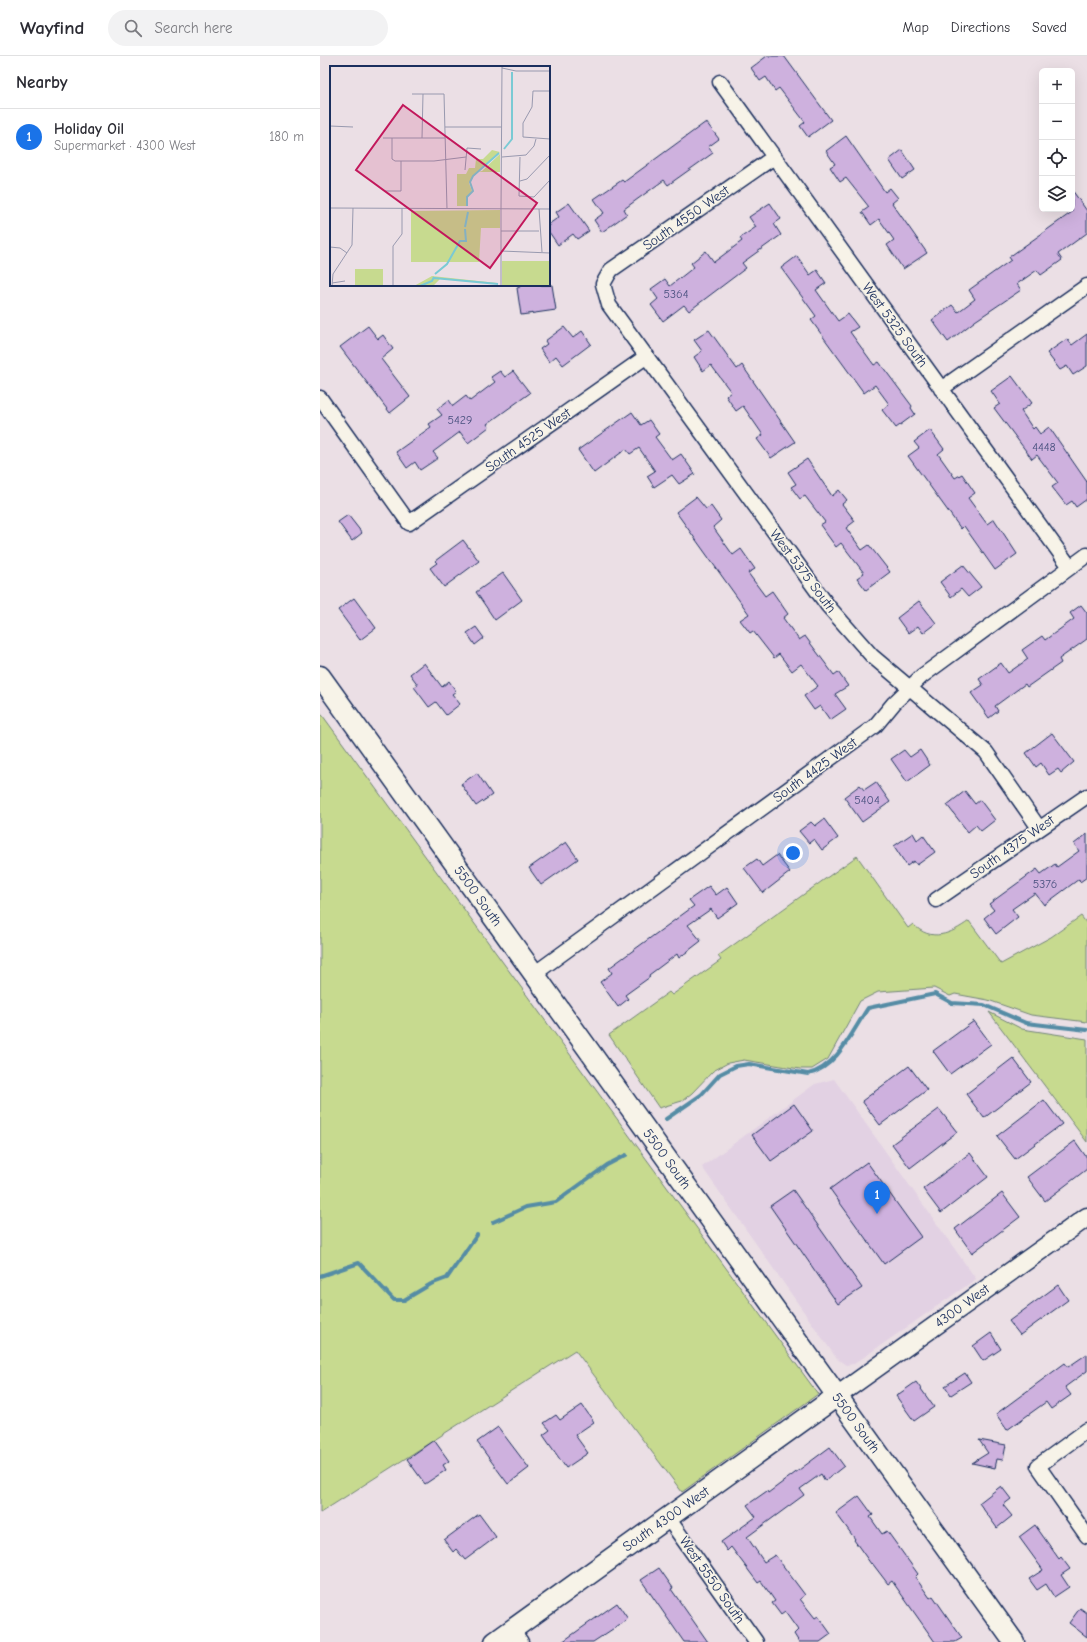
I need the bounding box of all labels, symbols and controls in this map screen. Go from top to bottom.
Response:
search box [108,10,388,46]
text: Wayfind [20,17,84,39]
icon: search [122,17,144,39]
text: Search here [154,19,233,37]
text: Map [902,19,929,36]
text: Directions [951,19,1010,36]
text: Saved [1032,19,1067,36]
inset map [330,66,550,286]
map controls [1039,68,1075,212]
button: + [1039,68,1075,104]
text: Nearby [16,73,67,92]
button: − [1039,104,1075,140]
text: Holiday Oil [54,120,124,138]
text: 1 [26,129,32,144]
text: 180 m [269,129,304,144]
text: Supermarket · 4300 West [54,138,195,153]
button: locate [1039,140,1075,176]
button: layers [1039,176,1075,212]
street label: South 4550 West [639,181,733,254]
street label: West 5325 South [859,279,931,371]
house number: 5364 [664,287,689,301]
street label: South 4525 West [482,404,575,476]
house number: 5429 [448,413,472,427]
house number: 4448 [1032,440,1056,454]
street label: West 5375 South [766,526,840,616]
street label: South 4425 West [770,733,861,806]
house number: 5404 [854,793,880,807]
street label: South 4375 West [966,811,1058,882]
your location [783,843,803,863]
street label: 5500 South [450,862,506,930]
house number: 5376 [1033,877,1057,891]
street label: 5500 South [639,1125,695,1193]
pin: 1 [864,1181,890,1214]
street label: 4300 West [931,1280,994,1332]
street label: 5500 South [828,1389,884,1457]
street label: South 4300 West [619,1482,714,1555]
street label: West 5550 South [676,1533,748,1627]

